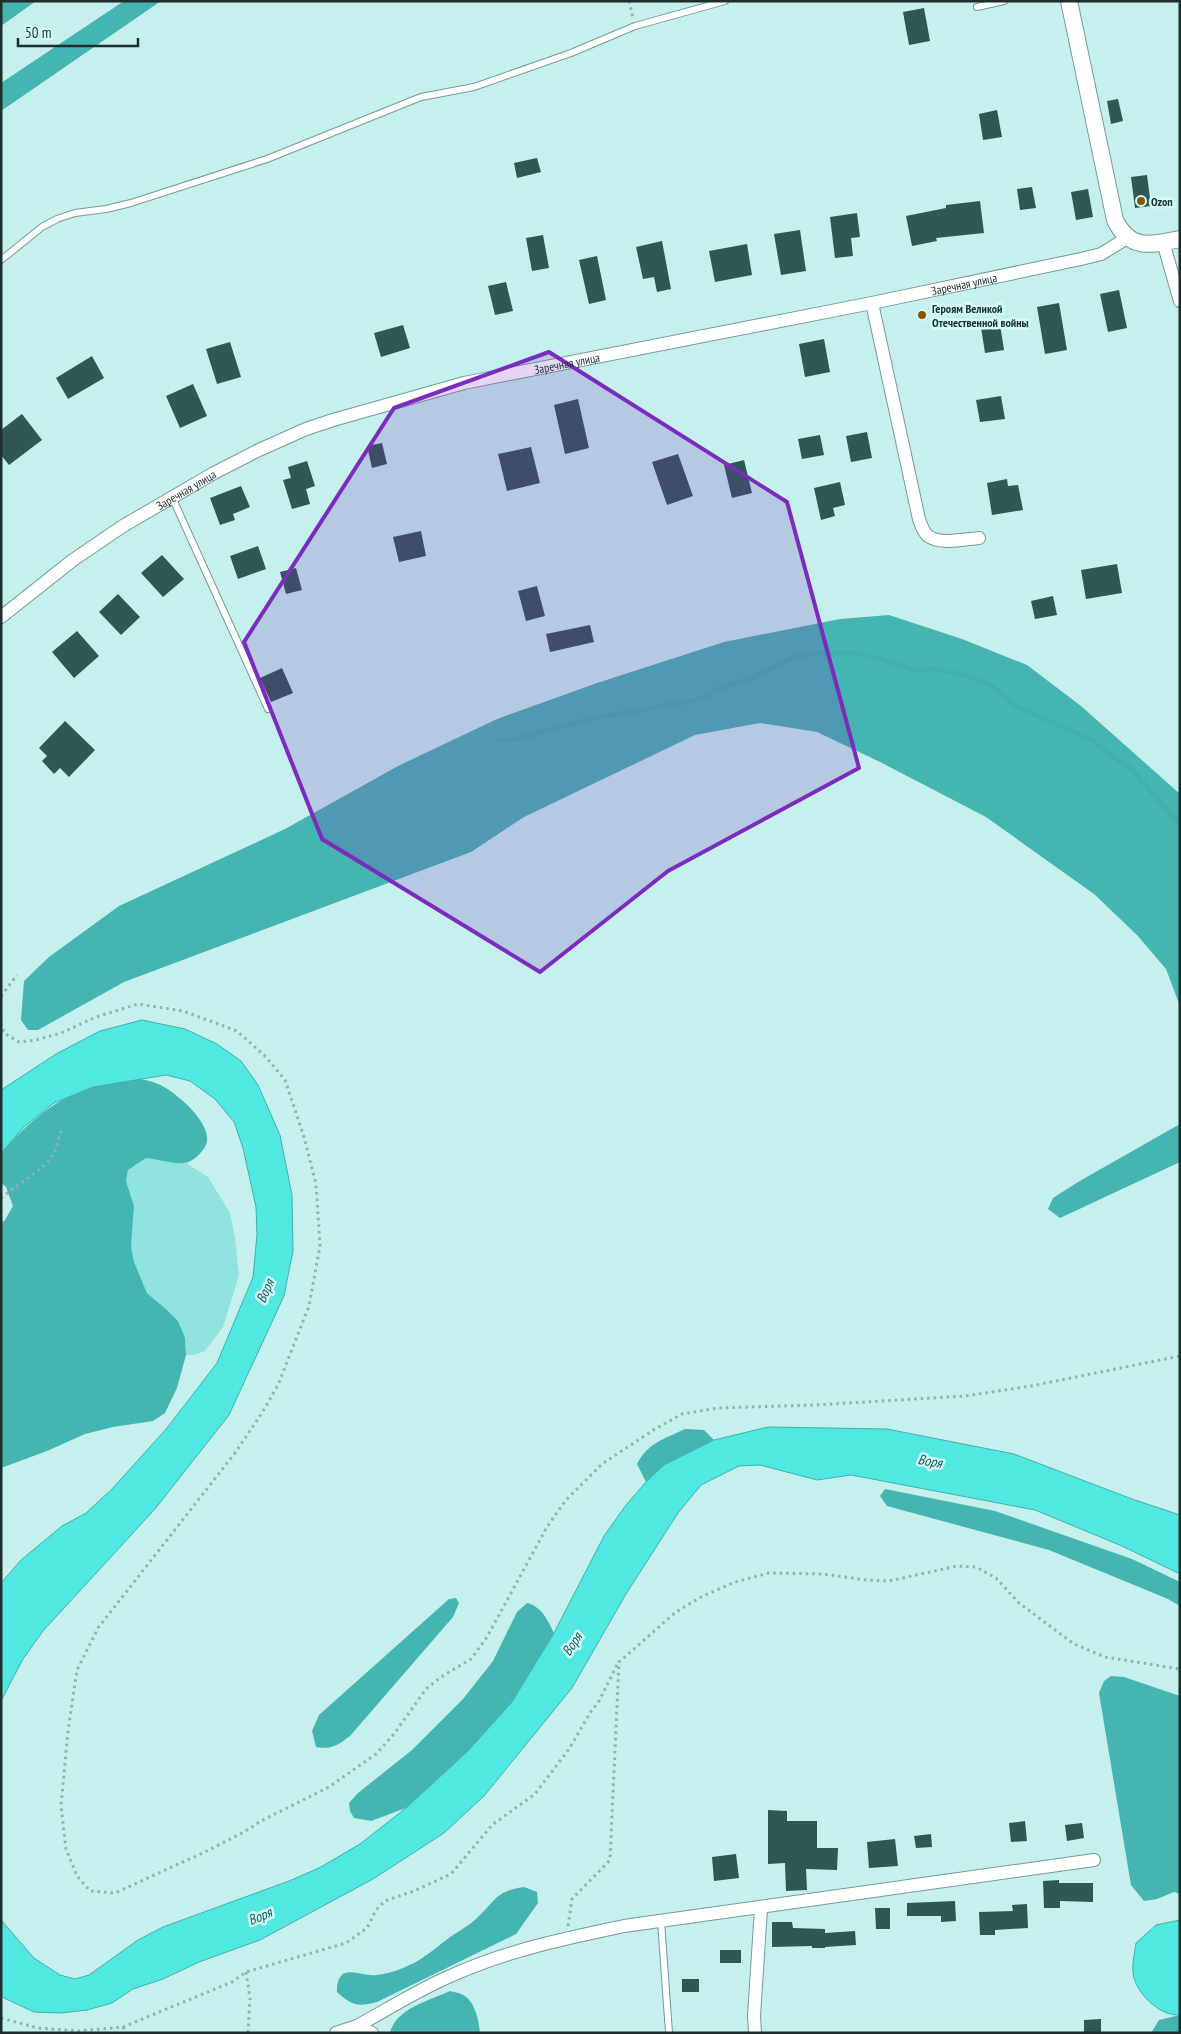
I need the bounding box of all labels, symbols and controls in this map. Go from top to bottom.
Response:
scale bar [18,15,138,47]
text: 50 m [25,23,51,42]
place label: Ozon [1151,194,1173,209]
marker: Ozon [1135,195,1147,207]
street label: Заречная улица [930,269,998,298]
place label: Героям Великой Отечественной войны [932,301,1029,330]
marker: Героям Великой Отечественной войны [916,309,928,321]
street label: Заречная улица [533,349,601,377]
street label: Заречная улица [153,466,219,513]
water label: Воря [252,1275,279,1306]
water label: Воря [917,1450,945,1472]
water label: Воря [558,1628,587,1659]
water label: Воря [245,1902,276,1929]

